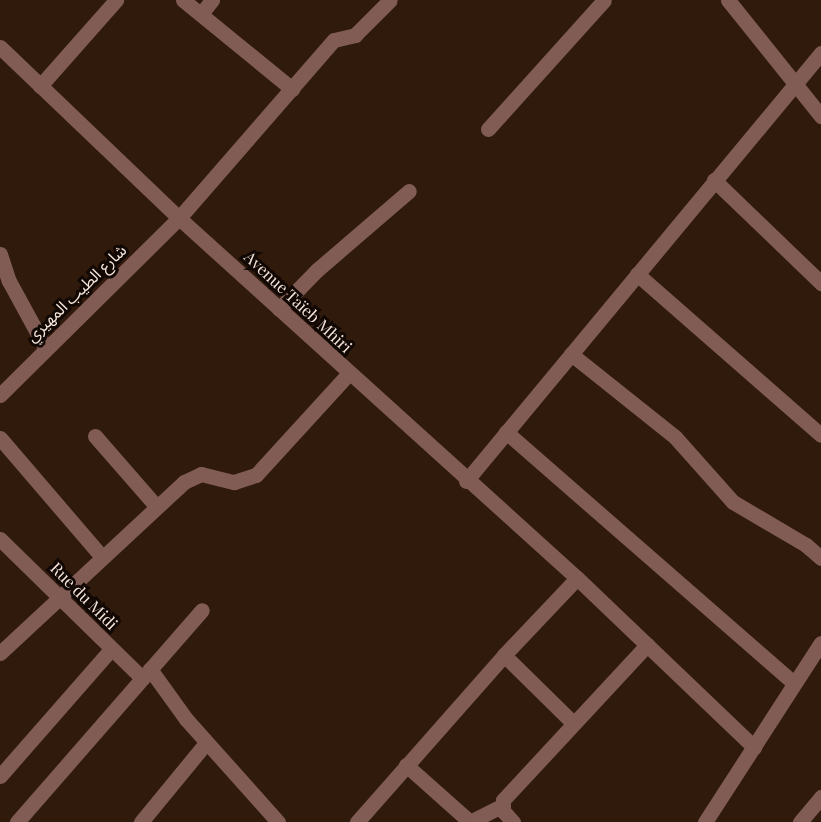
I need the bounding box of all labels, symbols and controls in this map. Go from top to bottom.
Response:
street label: شارع الطيب المهيري [22,240,130,346]
street label: Avenue Taïeb Mhiri [240,247,356,357]
street label: Rue du Midi [46,558,122,634]

